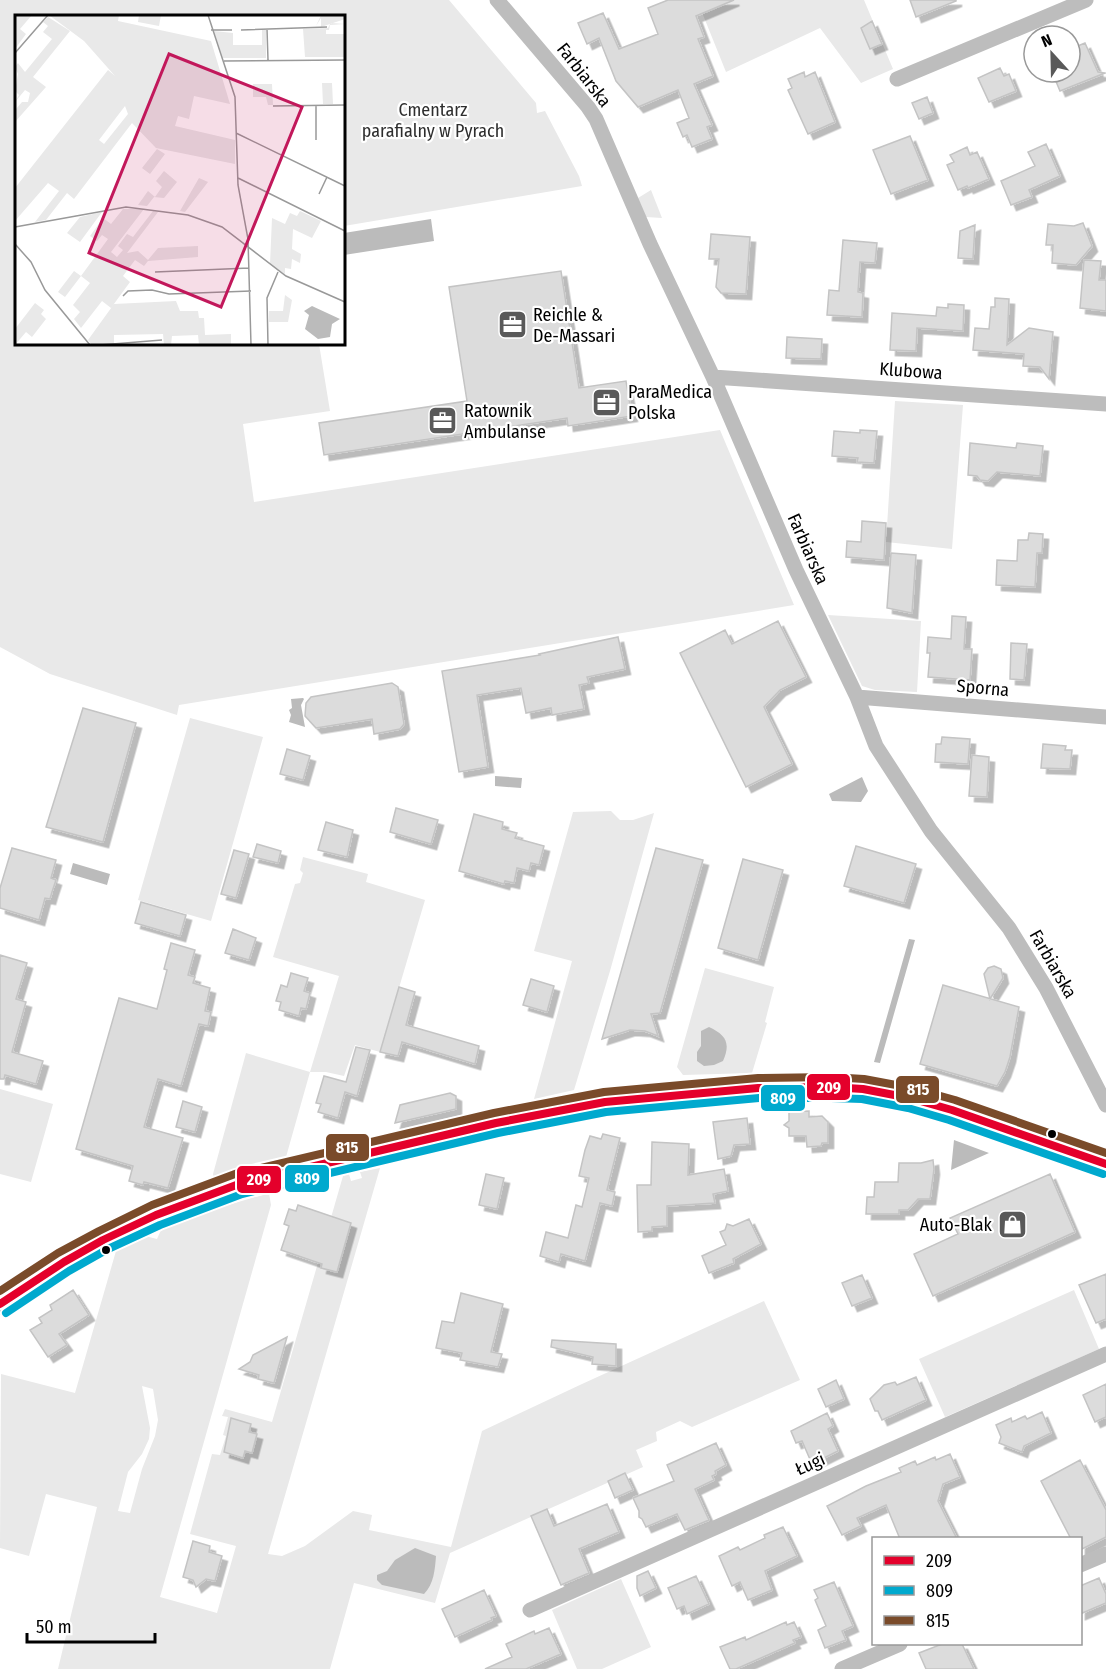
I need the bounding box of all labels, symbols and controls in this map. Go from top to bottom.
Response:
inset map [15,15,345,345]
north arrow [1022,24,1082,84]
text: N [1039,30,1055,51]
street label: Farbiarska [552,38,616,112]
park label: Cmentarz parafialny w Pyrach [362,99,504,142]
place label: Reichle & De-Massari [533,304,615,347]
office icon: Reichle & De-Massari [496,309,528,341]
street label: Klubowa [879,358,943,384]
place label: ParaMedica Polska [628,381,712,424]
office icon: ParaMedica Polska [591,386,623,418]
place label: Ratownik Ambulanse [464,400,546,443]
office icon: Ratownik Ambulanse [427,405,459,437]
street label: Farbiarska [783,510,833,588]
street label: Sporna [956,675,1010,701]
street label: Farbiarska [1025,926,1081,1002]
line badge: 209 [806,1073,851,1101]
line badge: 815 [895,1075,940,1104]
text: 209 [816,1078,841,1097]
text: 815 [907,1080,929,1099]
line badge: 809 [760,1084,806,1112]
text: 809 [770,1089,796,1108]
unlabelled marker [1046,1128,1058,1140]
line badge: 815 [325,1133,370,1162]
text: 815 [336,1138,358,1157]
line badge: 809 [284,1164,330,1193]
line badge: 209 [236,1165,282,1194]
text: 809 [294,1169,320,1188]
text: 209 [246,1170,271,1189]
shop icon: Auto-Blak [997,1209,1029,1241]
place label: Auto-Blak [920,1214,993,1236]
unlabelled marker [100,1244,112,1256]
street label: Ługi [792,1448,828,1480]
legend [872,1537,1082,1645]
text: 209 [926,1550,952,1572]
text: 809 [926,1580,953,1602]
scale bar [27,1606,154,1644]
text: 815 [926,1610,950,1632]
text: 50 m [36,1616,72,1638]

